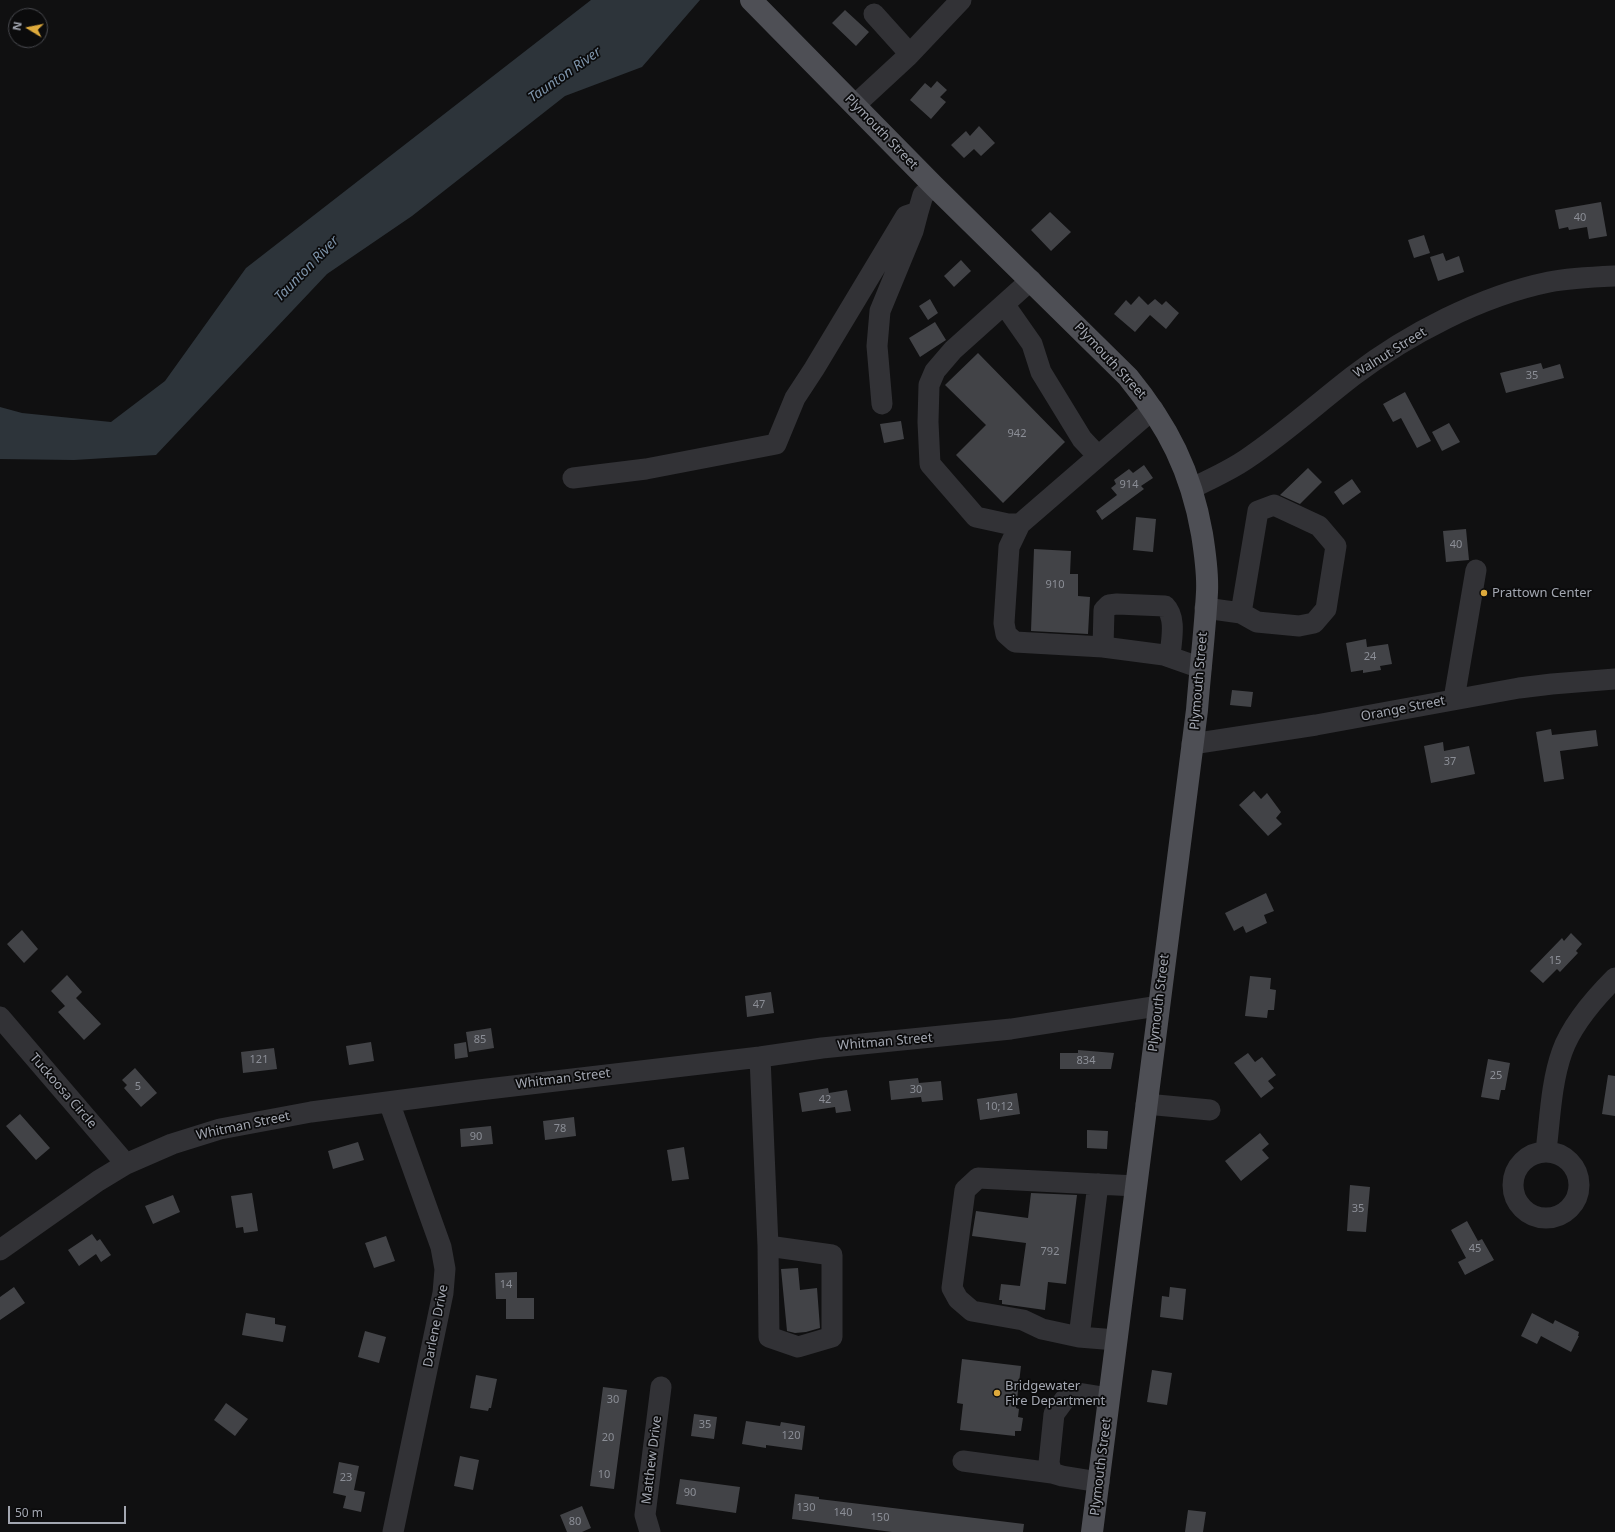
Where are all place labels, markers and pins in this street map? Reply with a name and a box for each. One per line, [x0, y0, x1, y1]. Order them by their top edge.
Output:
place label: Prattown Center [1492, 585, 1592, 601]
marker: Prattown Center [1479, 588, 1489, 598]
place label: Bridgewater Fire Department [1005, 1378, 1105, 1409]
marker: Bridgewater Fire Department [992, 1388, 1002, 1398]

